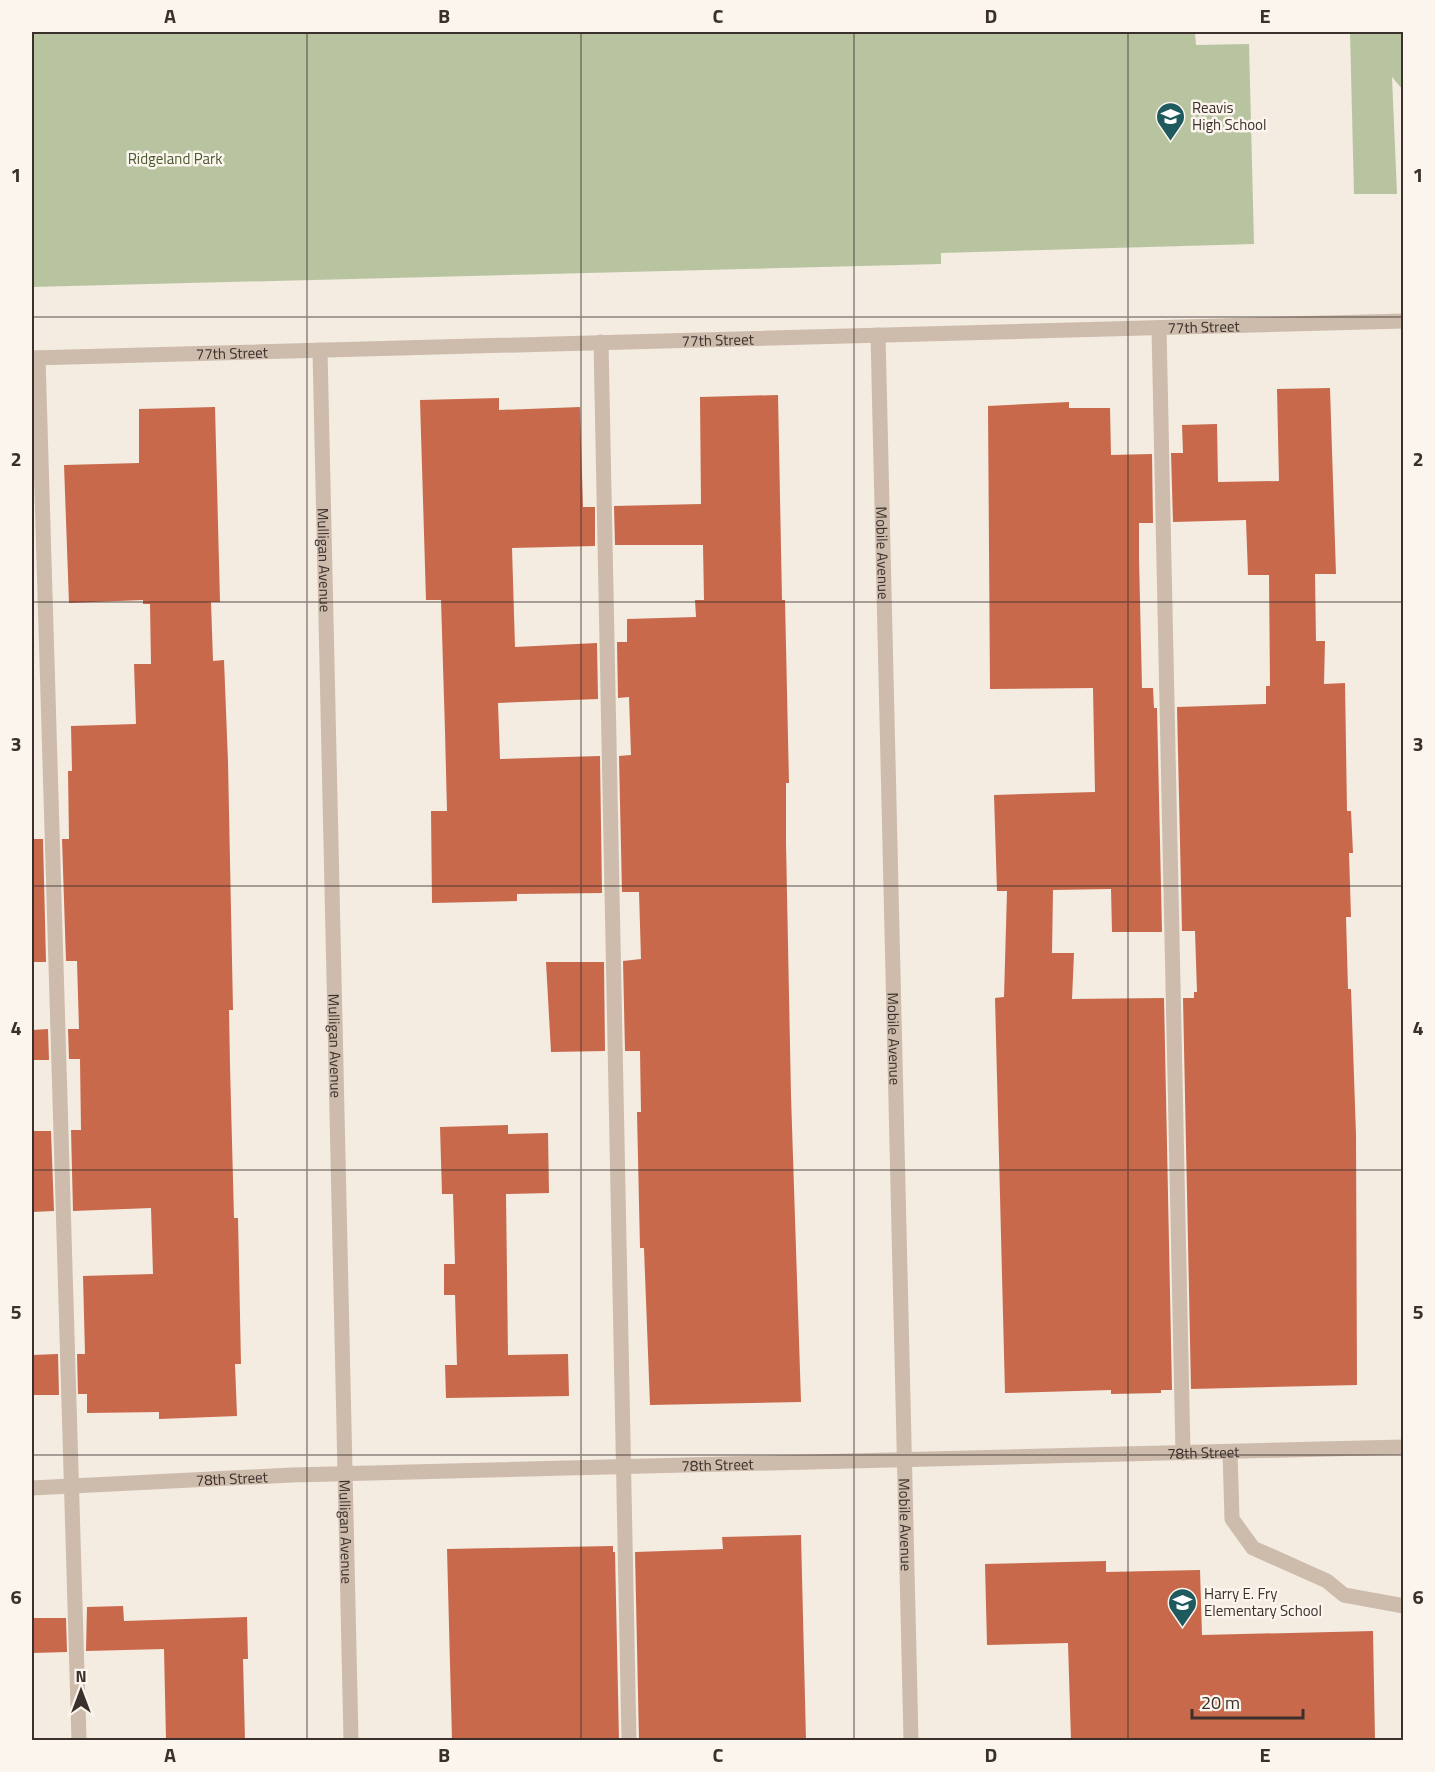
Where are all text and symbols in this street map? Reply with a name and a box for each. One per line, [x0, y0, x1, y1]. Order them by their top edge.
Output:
text: A [164, 0, 176, 31]
text: B [438, 0, 450, 31]
text: C [713, 0, 724, 31]
text: D [985, 0, 997, 31]
text: E [1259, 0, 1271, 31]
place label: Reavis High School [1192, 96, 1267, 136]
school or university icon: Reavis High School [1155, 100, 1187, 142]
park label: Ridgeland Park [128, 147, 222, 170]
text: 1 [10, 159, 22, 190]
text: 1 [1412, 159, 1424, 190]
street label: 77th Street [1167, 314, 1241, 339]
street label: 77th Street [681, 327, 755, 352]
street label: 77th Street [196, 340, 269, 365]
text: 2 [10, 443, 22, 474]
text: 2 [1412, 443, 1424, 474]
street label: Mobile Avenue [871, 506, 896, 600]
street label: Mulligan Avenue [312, 508, 337, 612]
text: 3 [10, 728, 22, 759]
text: 3 [1412, 728, 1424, 759]
street label: Mobile Avenue [882, 992, 907, 1086]
street label: Mulligan Avenue [323, 993, 348, 1098]
text: 4 [10, 1012, 22, 1043]
text: 4 [1412, 1012, 1424, 1043]
text: 5 [10, 1296, 22, 1327]
text: 5 [1412, 1296, 1424, 1327]
street label: 78th Street [1167, 1440, 1240, 1464]
street label: 78th Street [681, 1452, 755, 1477]
street label: 78th Street [195, 1465, 269, 1491]
street label: Mobile Avenue [893, 1478, 919, 1571]
street label: Mulligan Avenue [334, 1479, 359, 1584]
text: 6 [10, 1581, 22, 1612]
text: 6 [1412, 1581, 1424, 1612]
place label: Harry E. Fry Elementary School [1204, 1582, 1322, 1622]
school or university icon: Harry E. Fry Elementary School [1167, 1586, 1199, 1628]
north arrow [51, 1661, 111, 1721]
text: N [75, 1664, 87, 1688]
scale bar [1192, 1682, 1303, 1720]
text: 20 m [1201, 1689, 1240, 1716]
text: A [164, 1739, 176, 1770]
text: B [438, 1739, 450, 1770]
text: C [713, 1739, 724, 1770]
text: D [985, 1739, 997, 1770]
text: E [1259, 1739, 1271, 1770]

